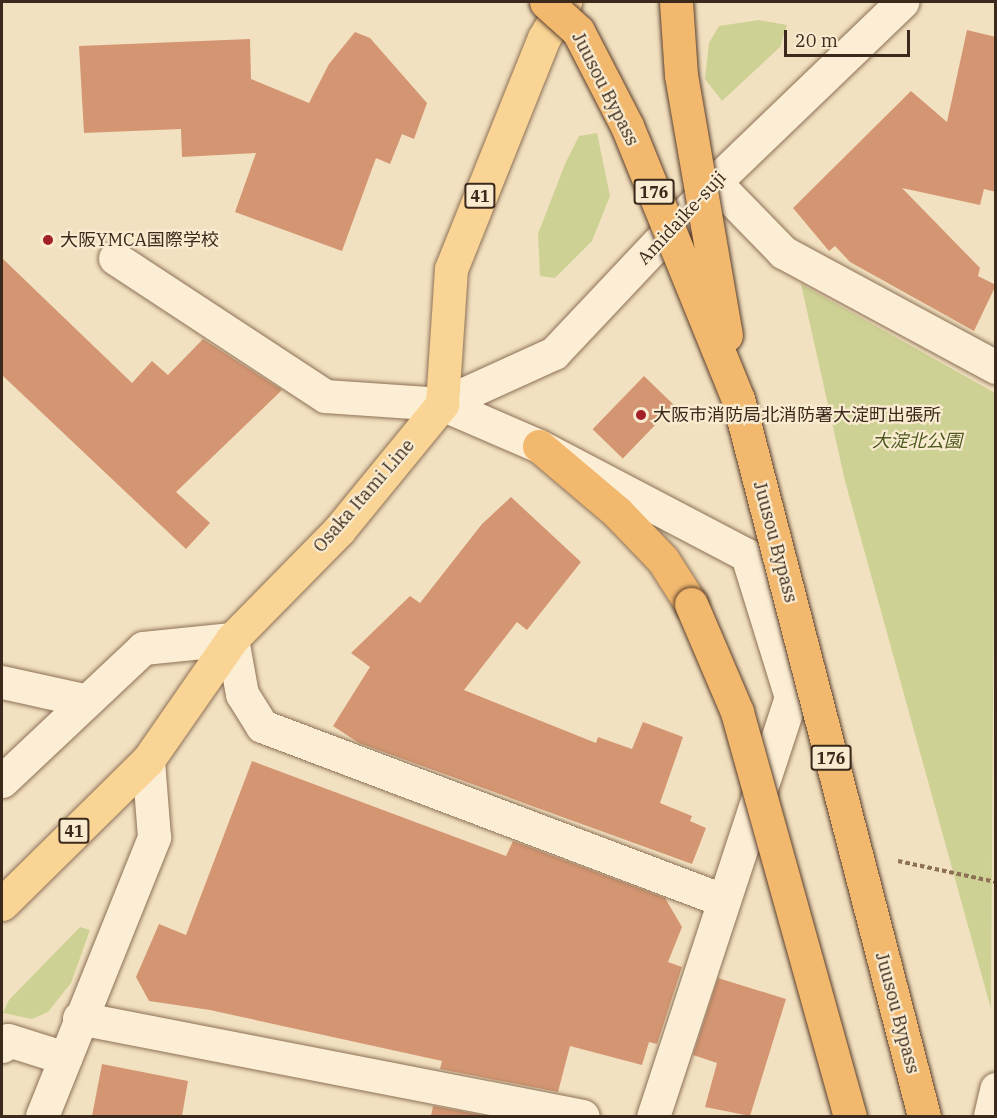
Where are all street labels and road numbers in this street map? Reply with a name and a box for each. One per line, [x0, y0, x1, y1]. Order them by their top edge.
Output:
street label: Juusou Bypass [567, 29, 643, 149]
street label: Amidaike-suji [633, 167, 731, 269]
road number: 176 [633, 179, 675, 205]
road number: 41 [464, 183, 496, 209]
street label: Osaka Itami Line [309, 435, 419, 557]
street label: Juusou Bypass [748, 479, 802, 605]
road number: 176 [810, 745, 852, 771]
road number: 41 [58, 818, 90, 844]
street label: Juusou Bypass [870, 950, 924, 1076]

